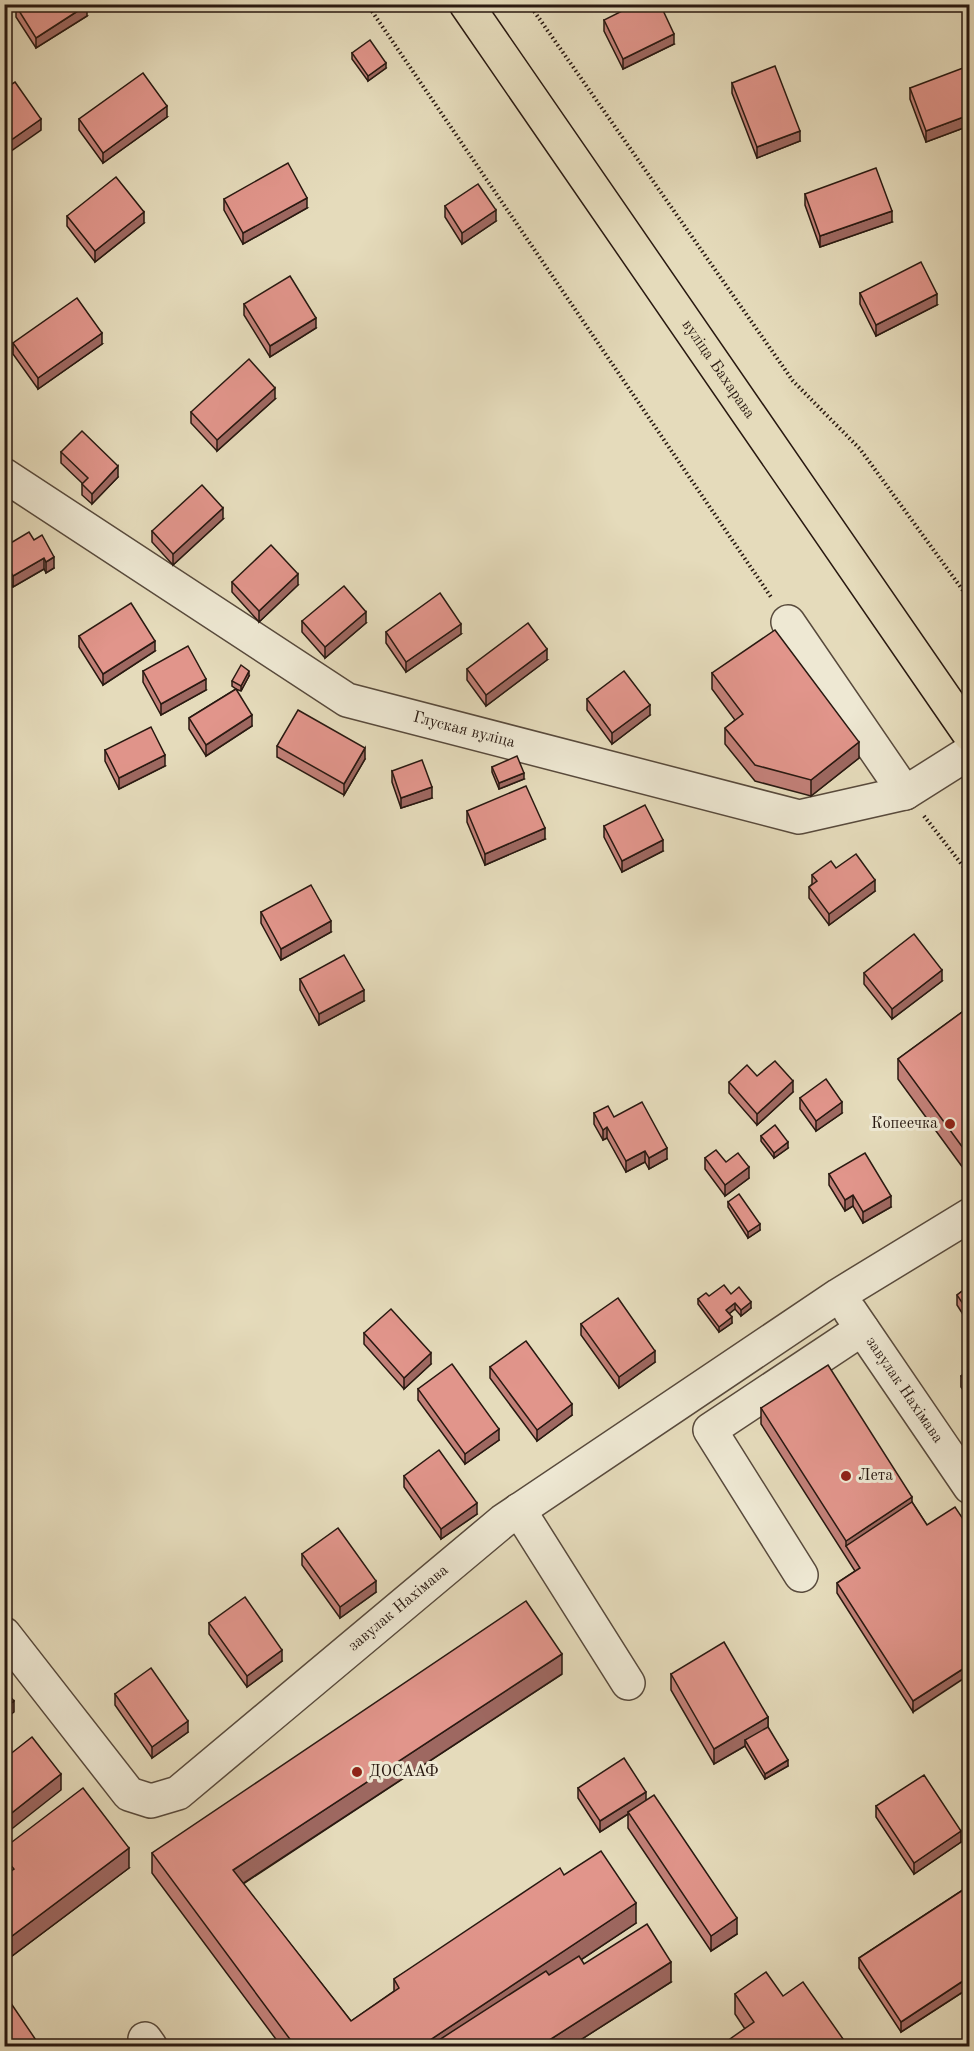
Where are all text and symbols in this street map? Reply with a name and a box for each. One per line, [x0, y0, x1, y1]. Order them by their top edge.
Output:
street label: вуліца Бахарава [678, 317, 758, 422]
street label: Глуская вуліца [411, 709, 517, 751]
place label: Копеечка [871, 1116, 938, 1132]
marker: Копеечка [943, 1117, 957, 1131]
street label: завулак Нахімава [862, 1334, 946, 1446]
place label: Лета [858, 1468, 893, 1484]
marker: Лета [839, 1469, 853, 1483]
street label: завулак Нахімава [346, 1562, 452, 1654]
place label: ДОСААФ [369, 1764, 439, 1780]
marker: ДОСААФ [350, 1765, 364, 1779]

